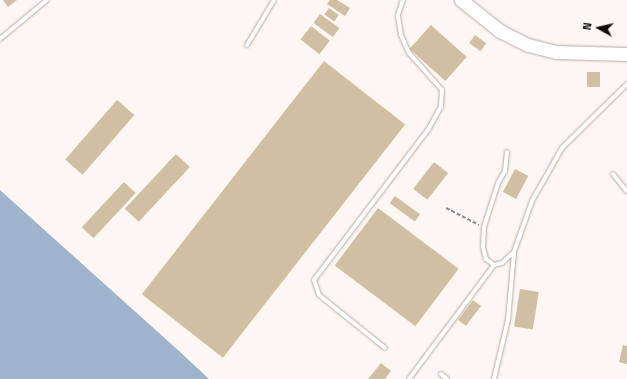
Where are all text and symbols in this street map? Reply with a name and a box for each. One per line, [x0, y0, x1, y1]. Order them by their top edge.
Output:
north arrow [579, 8, 619, 48]
text: N [579, 21, 596, 31]

